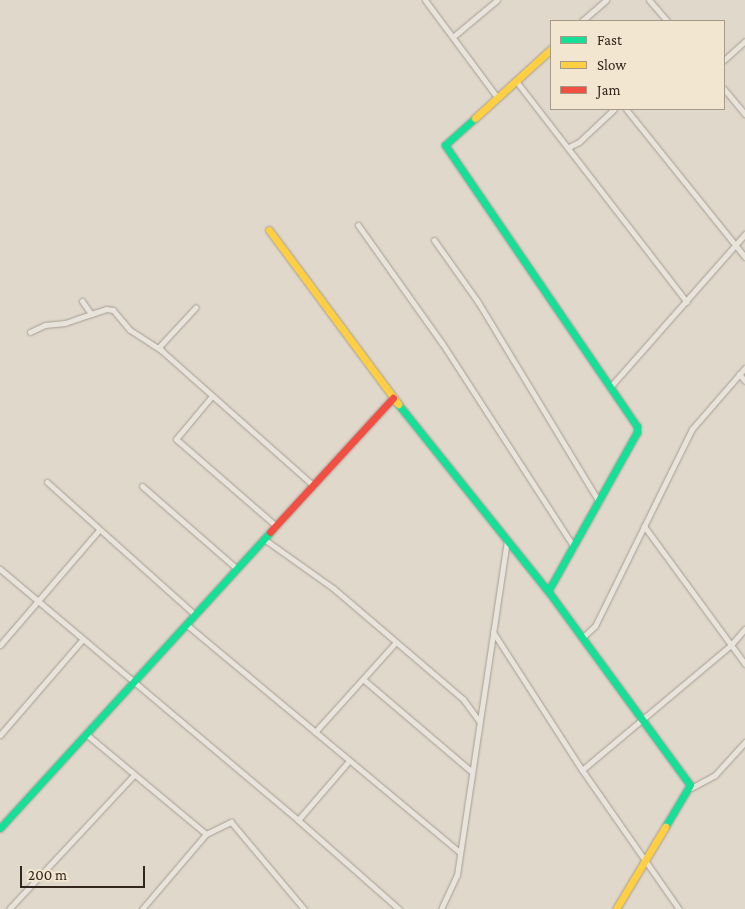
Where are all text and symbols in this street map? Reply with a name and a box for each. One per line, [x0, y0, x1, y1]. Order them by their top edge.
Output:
legend [550, 20, 725, 110]
text: Fast [597, 32, 622, 48]
text: Slow [597, 57, 626, 73]
text: Jam [597, 82, 620, 98]
scale bar [22, 856, 148, 888]
text: 200 m [28, 867, 67, 883]

